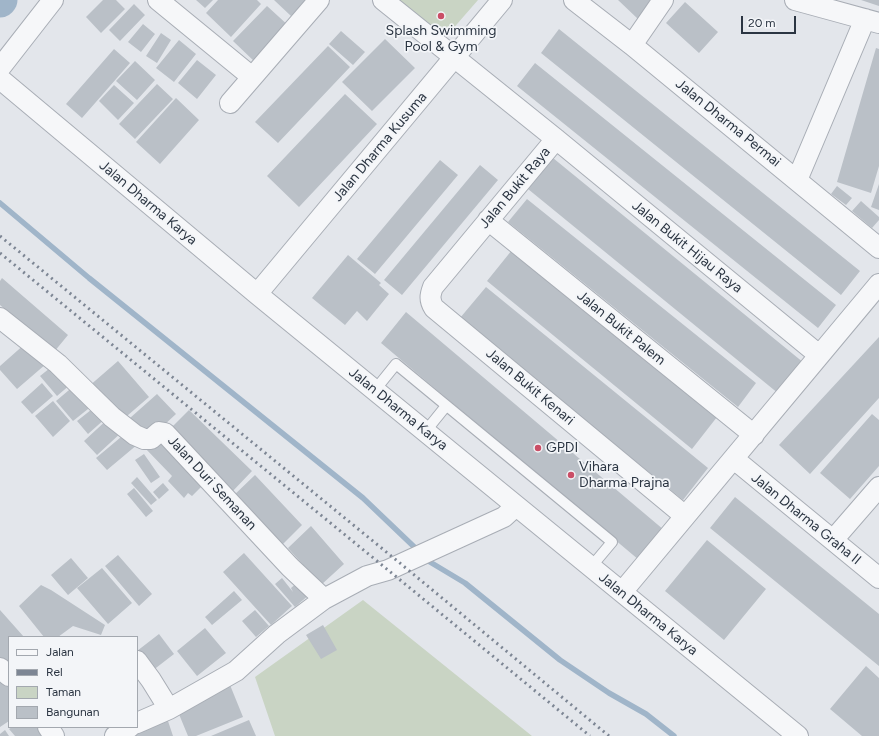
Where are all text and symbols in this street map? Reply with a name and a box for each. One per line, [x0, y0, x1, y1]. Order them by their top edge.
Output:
scale bar [743, 8, 798, 34]
marker: Splash Swimming Pool & Gym [436, 11, 446, 21]
text: 20 m [748, 16, 776, 30]
place label: Splash Swimming Pool & Gym [386, 23, 496, 56]
street label: Jalan Dharma Permai [672, 75, 784, 171]
street label: Jalan Dharma Kusuma [329, 89, 431, 205]
street label: Jalan Bukit Raya [476, 144, 554, 232]
street label: Jalan Dharma Karya [96, 157, 200, 249]
street label: Jalan Bukit Hijau Raya [628, 197, 746, 297]
street label: Jalan Bukit Palem [573, 287, 669, 369]
street label: Jalan Bukit Kenari [482, 345, 578, 429]
street label: Jalan Dharma Karya [345, 364, 451, 454]
street label: Jalan Duri Semanan [164, 432, 260, 534]
place label: GPDI [546, 440, 578, 456]
marker: GPDI [533, 443, 543, 453]
place label: Vihara Dharma Prajna [579, 459, 669, 492]
marker: Vihara Dharma Prajna [566, 470, 576, 480]
street label: Jalan Dharma Graha II [748, 470, 864, 568]
street label: Jalan Dharma Karya [595, 569, 701, 659]
legend [8, 636, 138, 728]
text: Jalan [46, 645, 74, 659]
text: Rel [46, 665, 63, 679]
text: Taman [46, 685, 81, 699]
text: Bangunan [46, 705, 99, 719]

